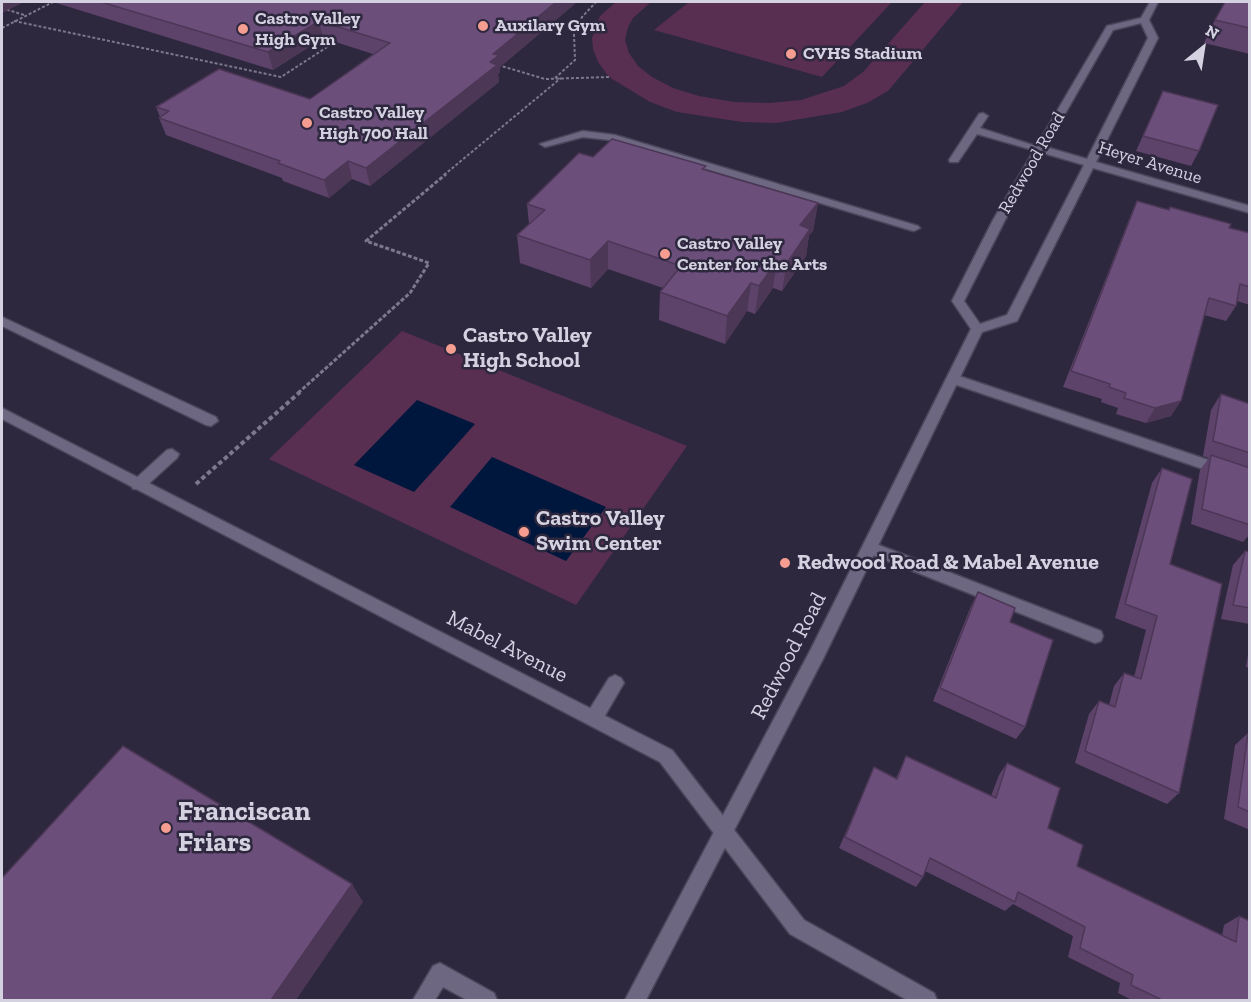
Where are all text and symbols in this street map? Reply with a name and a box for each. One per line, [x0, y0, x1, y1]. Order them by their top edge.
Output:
place label: Castro Valley High Gym [255, 8, 360, 50]
place label: Auxilary Gym [495, 15, 605, 37]
north arrow [1173, 18, 1233, 78]
marker: Auxilary Gym [476, 19, 490, 33]
text: N [1202, 21, 1222, 43]
marker: Castro Valley High Gym [236, 22, 250, 36]
place label: CVHS Stadium [803, 43, 922, 65]
marker: CVHS Stadium [784, 47, 798, 61]
place label: Castro Valley High 700 Hall [319, 102, 428, 144]
street label: Redwood Road [994, 108, 1070, 218]
marker: Castro Valley High 700 Hall [300, 116, 314, 130]
street label: Heyer Avenue [1095, 137, 1205, 189]
place label: Castro Valley Center for the Arts [677, 233, 827, 276]
marker: Castro Valley Center for the Arts [658, 247, 672, 261]
place label: Castro Valley High School [463, 323, 592, 374]
marker: Castro Valley High School [444, 342, 458, 356]
place label: Castro Valley Swim Center [536, 506, 665, 558]
marker: Castro Valley Swim Center [517, 525, 531, 539]
place label: Redwood Road & Mabel Avenue [797, 550, 1099, 576]
marker: Redwood Road & Mabel Avenue [778, 556, 792, 570]
street label: Redwood Road [746, 588, 832, 724]
street label: Mabel Avenue [442, 605, 572, 689]
place label: Franciscan Friars [178, 796, 310, 859]
marker: Franciscan Friars [159, 821, 173, 835]

